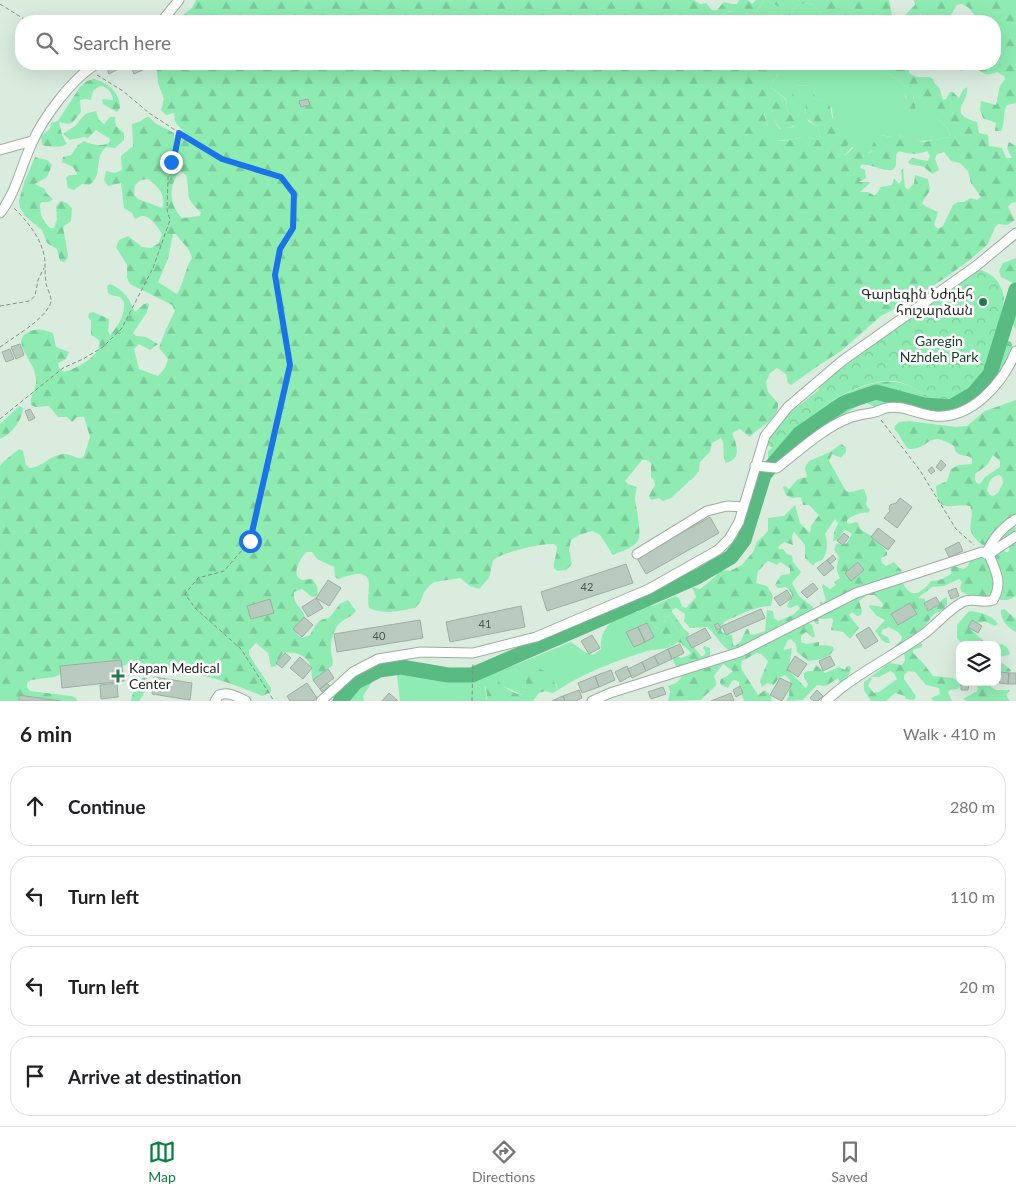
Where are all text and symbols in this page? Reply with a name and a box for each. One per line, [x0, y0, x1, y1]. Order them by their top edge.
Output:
search box [15, 15, 1001, 70]
icon: search [33, 29, 61, 57]
text: Search here [73, 31, 171, 54]
route end [160, 151, 183, 174]
place label: Գարեգին Նժդեհ հուշարձան [861, 285, 973, 318]
marker: Գարեգին Նժդեհ հուշարձան [977, 296, 989, 308]
park label: Garegin Nzhdeh Park [900, 332, 979, 365]
route start [239, 530, 262, 553]
house number: 42 [581, 580, 593, 593]
house number: 41 [479, 617, 491, 630]
house number: 40 [373, 629, 386, 642]
map controls [956, 641, 1001, 686]
button: layers [956, 641, 1001, 686]
place label: Kapan Medical Center [129, 659, 220, 692]
marker: Kapan Medical Center [111, 669, 125, 683]
text: 6 min [20, 721, 72, 746]
text: Walk · 410 m [903, 724, 996, 743]
icon: ahead [21, 792, 49, 820]
text: Continue [68, 795, 146, 818]
text: 280 m [950, 797, 995, 816]
icon: left [21, 882, 49, 910]
text: Turn left [68, 885, 139, 908]
text: 110 m [950, 887, 995, 906]
icon: left [21, 972, 49, 1000]
text: Turn left [68, 975, 139, 998]
text: 20 m [959, 977, 995, 996]
icon: arrive [21, 1062, 49, 1090]
text: Arrive at destination [68, 1065, 241, 1088]
tab: Map [148, 1138, 176, 1185]
tab: Directions [472, 1138, 535, 1185]
tab: Saved [831, 1138, 868, 1185]

